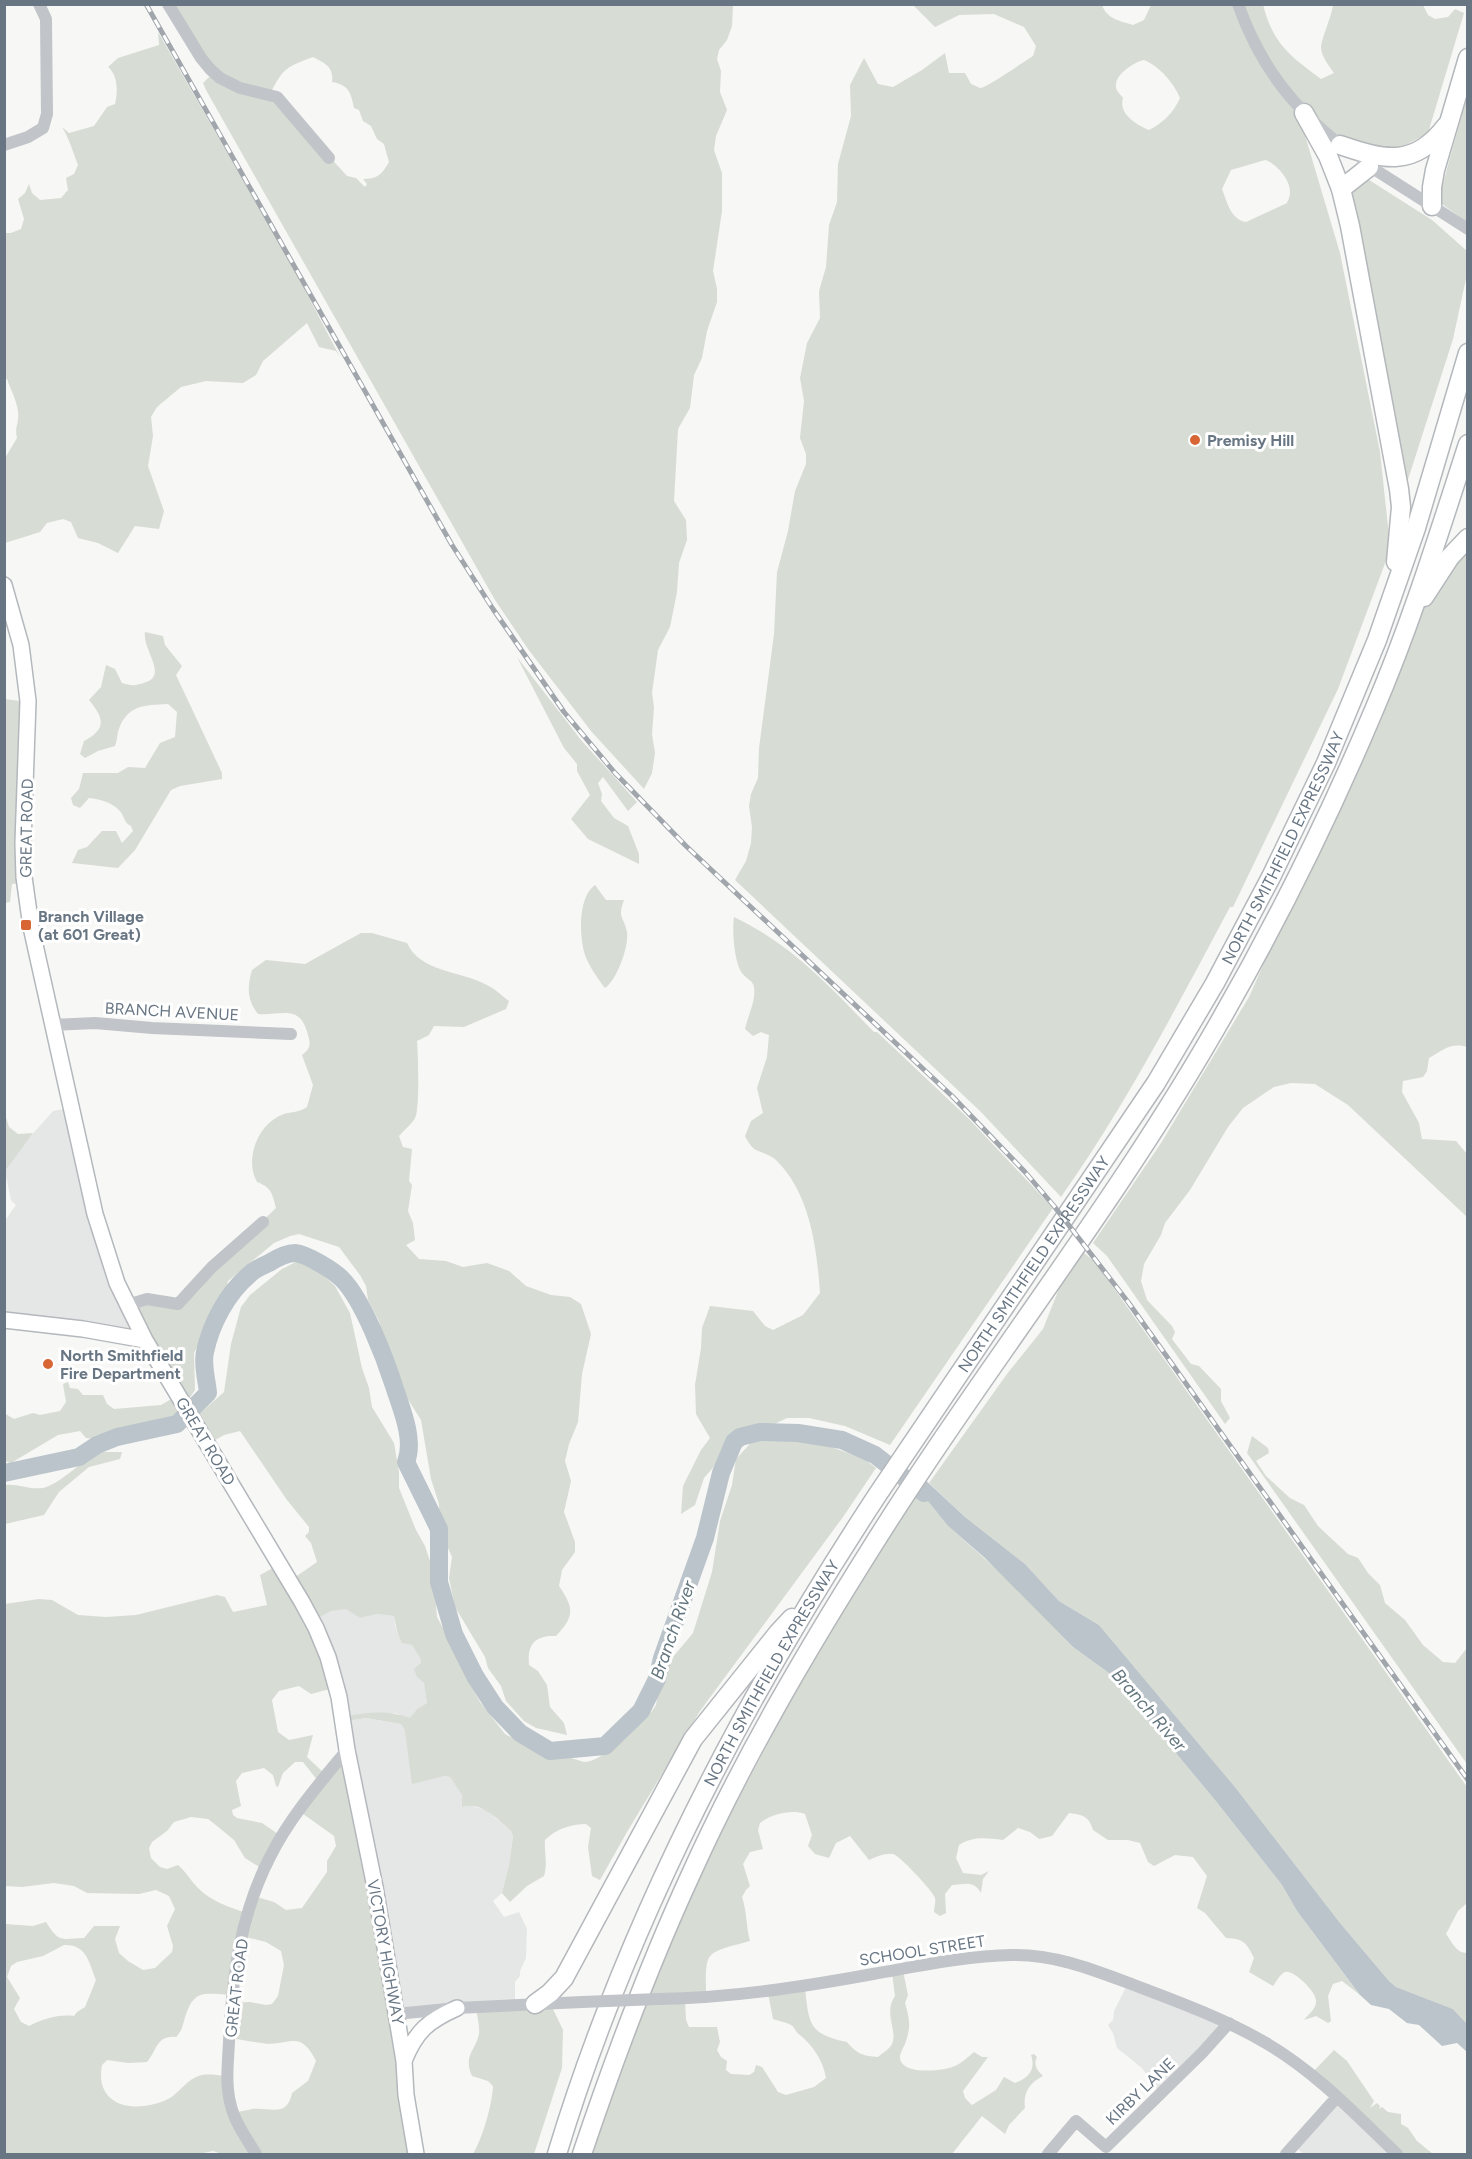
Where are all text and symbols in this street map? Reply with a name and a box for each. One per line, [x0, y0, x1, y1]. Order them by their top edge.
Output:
place label: Premisy Hill [1207, 431, 1294, 450]
marker: Premisy Hill [1188, 433, 1202, 447]
street label: NORTH SMITHFIELD EXPRESSWAY [1218, 728, 1348, 968]
street label: GREAT ROAD [16, 778, 37, 878]
place label: Branch Village (at 601 Great) [38, 907, 144, 944]
marker: Branch Village (at 601 Great) [19, 918, 33, 932]
street label: BRANCH AVENUE [104, 998, 240, 1025]
street label: NORTH SMITHFIELD EXPRESSWAY [954, 1152, 1114, 1376]
place label: North Smithfield Fire Department [60, 1346, 183, 1383]
marker: North Smithfield Fire Department [41, 1357, 55, 1371]
street label: GREAT ROAD [172, 1394, 239, 1489]
street label: NORTH SMITHFIELD EXPRESSWAY [700, 1556, 844, 1789]
water label: Branch River [646, 1577, 700, 1682]
water label: Branch River [1107, 1664, 1192, 1757]
street label: VICTORY HIGHWAY [363, 1878, 408, 2027]
street label: SCHOOL STREET [858, 1931, 986, 1970]
street label: GREAT ROAD [221, 1938, 252, 2039]
street label: KIRBY LANE [1102, 2054, 1179, 2129]

